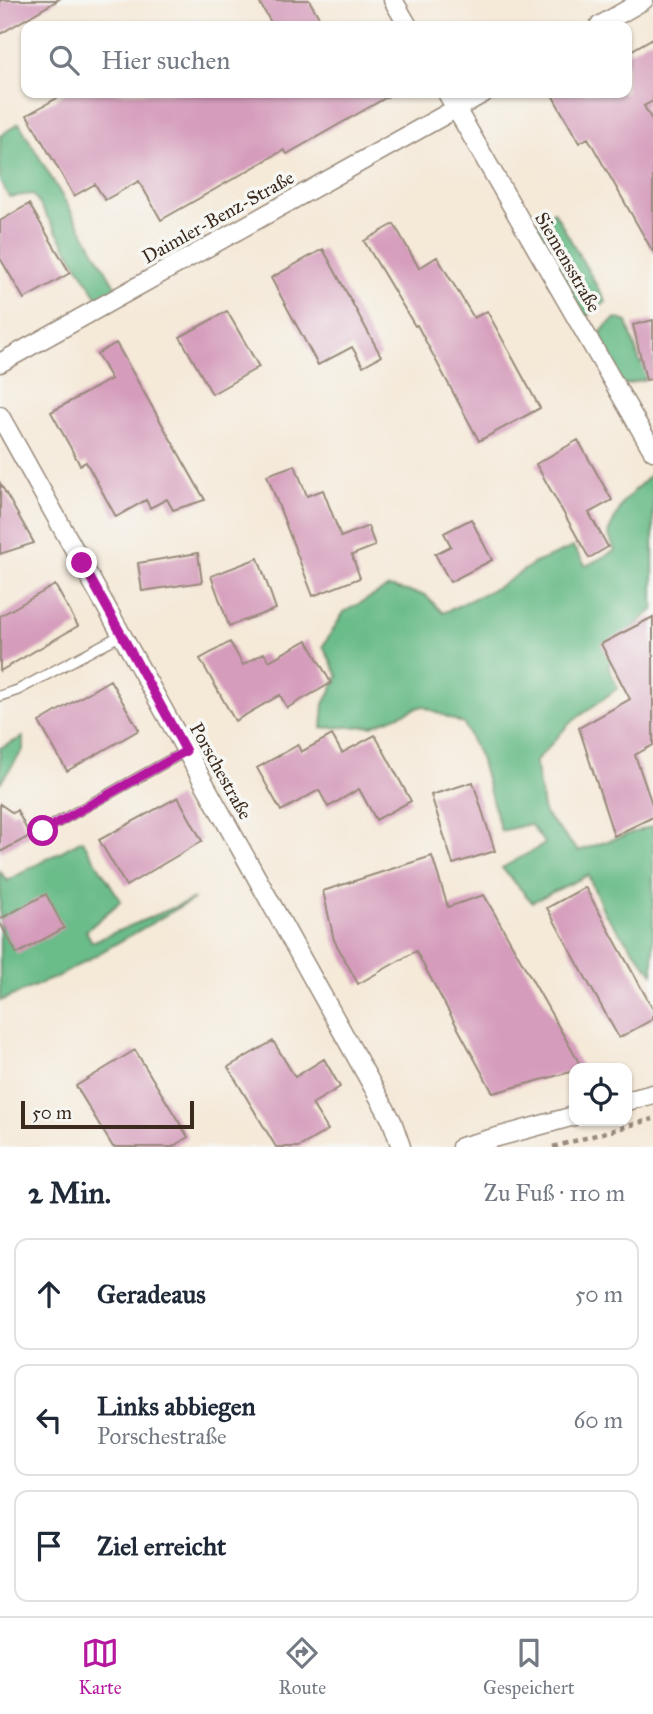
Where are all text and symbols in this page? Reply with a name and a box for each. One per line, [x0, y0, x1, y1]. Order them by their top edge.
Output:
search box [21, 21, 632, 98]
icon: search [45, 41, 83, 79]
text: Hier suchen [101, 44, 230, 76]
street label: Daimler-Benz-Straße [138, 166, 298, 268]
street label: Siemensstraße [530, 208, 606, 316]
route end [66, 547, 97, 578]
street label: Porschestraße [185, 719, 257, 823]
route start [27, 815, 58, 846]
map controls [569, 1063, 632, 1126]
button: locate [569, 1063, 632, 1126]
scale bar [21, 1098, 194, 1130]
text: 50 m [32, 1101, 72, 1124]
text: 2 Min. [28, 1175, 111, 1211]
text: Zu Fuß · 110 m [484, 1179, 625, 1207]
icon: ahead [30, 1275, 68, 1313]
text: Geradeaus [97, 1278, 206, 1310]
text: 50 m [575, 1280, 623, 1308]
text: Links abbiegen [97, 1390, 256, 1422]
icon: left [30, 1401, 68, 1439]
text: 60 m [574, 1406, 623, 1434]
text: Porschestraße [97, 1422, 227, 1450]
icon: arrive [30, 1527, 68, 1565]
text: Ziel erreicht [97, 1530, 226, 1562]
tab: Karte [78, 1634, 122, 1699]
tab: Route [279, 1634, 326, 1699]
tab: Gespeichert [483, 1634, 575, 1699]

